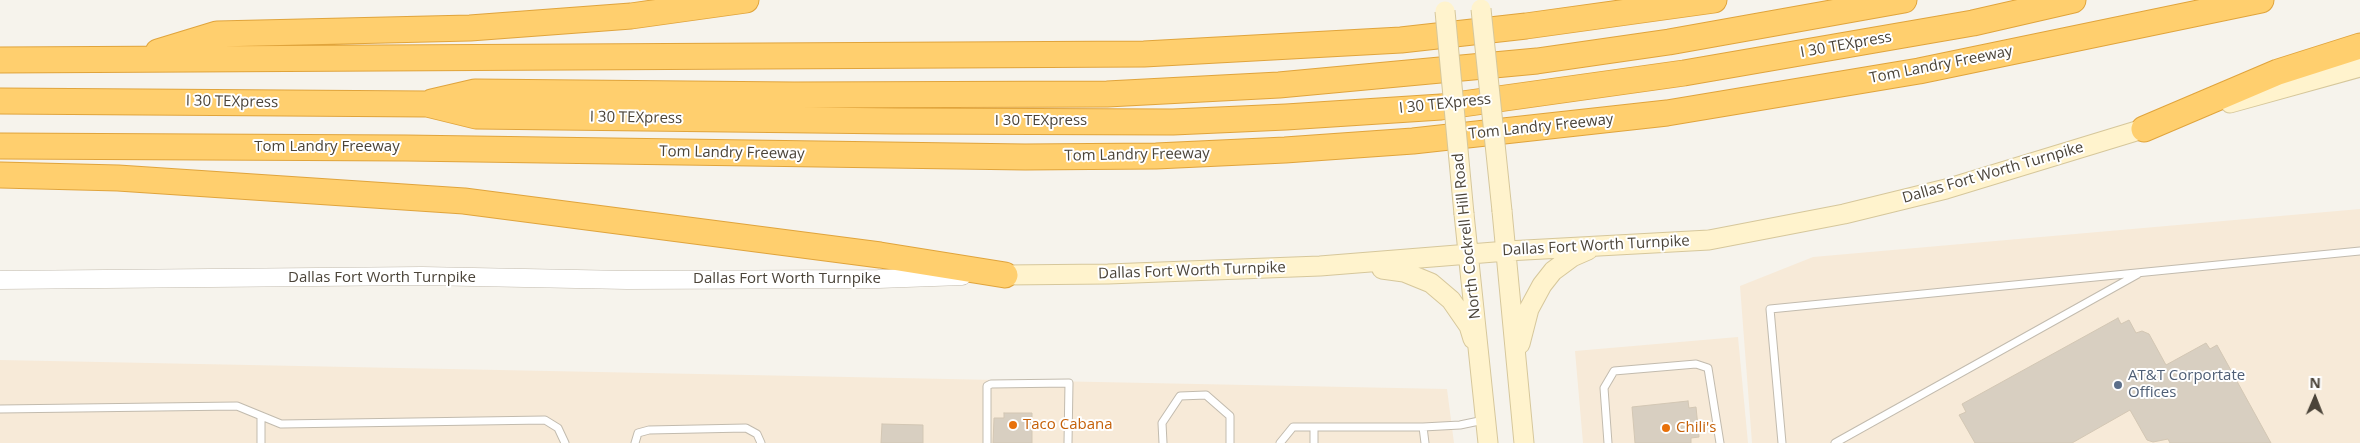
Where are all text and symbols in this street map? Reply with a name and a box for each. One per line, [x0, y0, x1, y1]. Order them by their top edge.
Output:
street label: I 30 TEXpress [1799, 28, 1893, 62]
street label: Tom Landry Freeway [1868, 42, 2014, 88]
street label: I 30 TEXpress [1398, 90, 1492, 118]
street label: I 30 TEXpress [186, 92, 278, 112]
street label: I 30 TEXpress [590, 108, 682, 128]
street label: Tom Landry Freeway [1468, 110, 1614, 144]
street label: I 30 TEXpress [995, 112, 1087, 130]
street label: Tom Landry Freeway [254, 138, 400, 156]
street label: Dallas Fort Worth Turnpike [1900, 138, 2086, 208]
street label: Tom Landry Freeway [659, 143, 805, 163]
street label: Tom Landry Freeway [1064, 145, 1210, 165]
street label: North Cockrell Hill Road [1449, 152, 1485, 320]
street label: Dallas Fort Worth Turnpike [1502, 232, 1690, 260]
street label: Dallas Fort Worth Turnpike [1098, 259, 1286, 283]
street label: Dallas Fort Worth Turnpike [288, 269, 476, 287]
street label: Dallas Fort Worth Turnpike [693, 270, 881, 288]
place label: AT&T Corportate Offices [2128, 367, 2245, 402]
north arrow [2290, 373, 2340, 423]
text: N [2309, 373, 2321, 392]
marker: AT&T Corportate Offices [2112, 379, 2124, 391]
place label: Taco Cabana [1023, 416, 1113, 434]
marker: Taco Cabana [1007, 419, 1019, 431]
place label: Chili's [1676, 419, 1716, 437]
marker: Chili's [1660, 422, 1672, 434]

